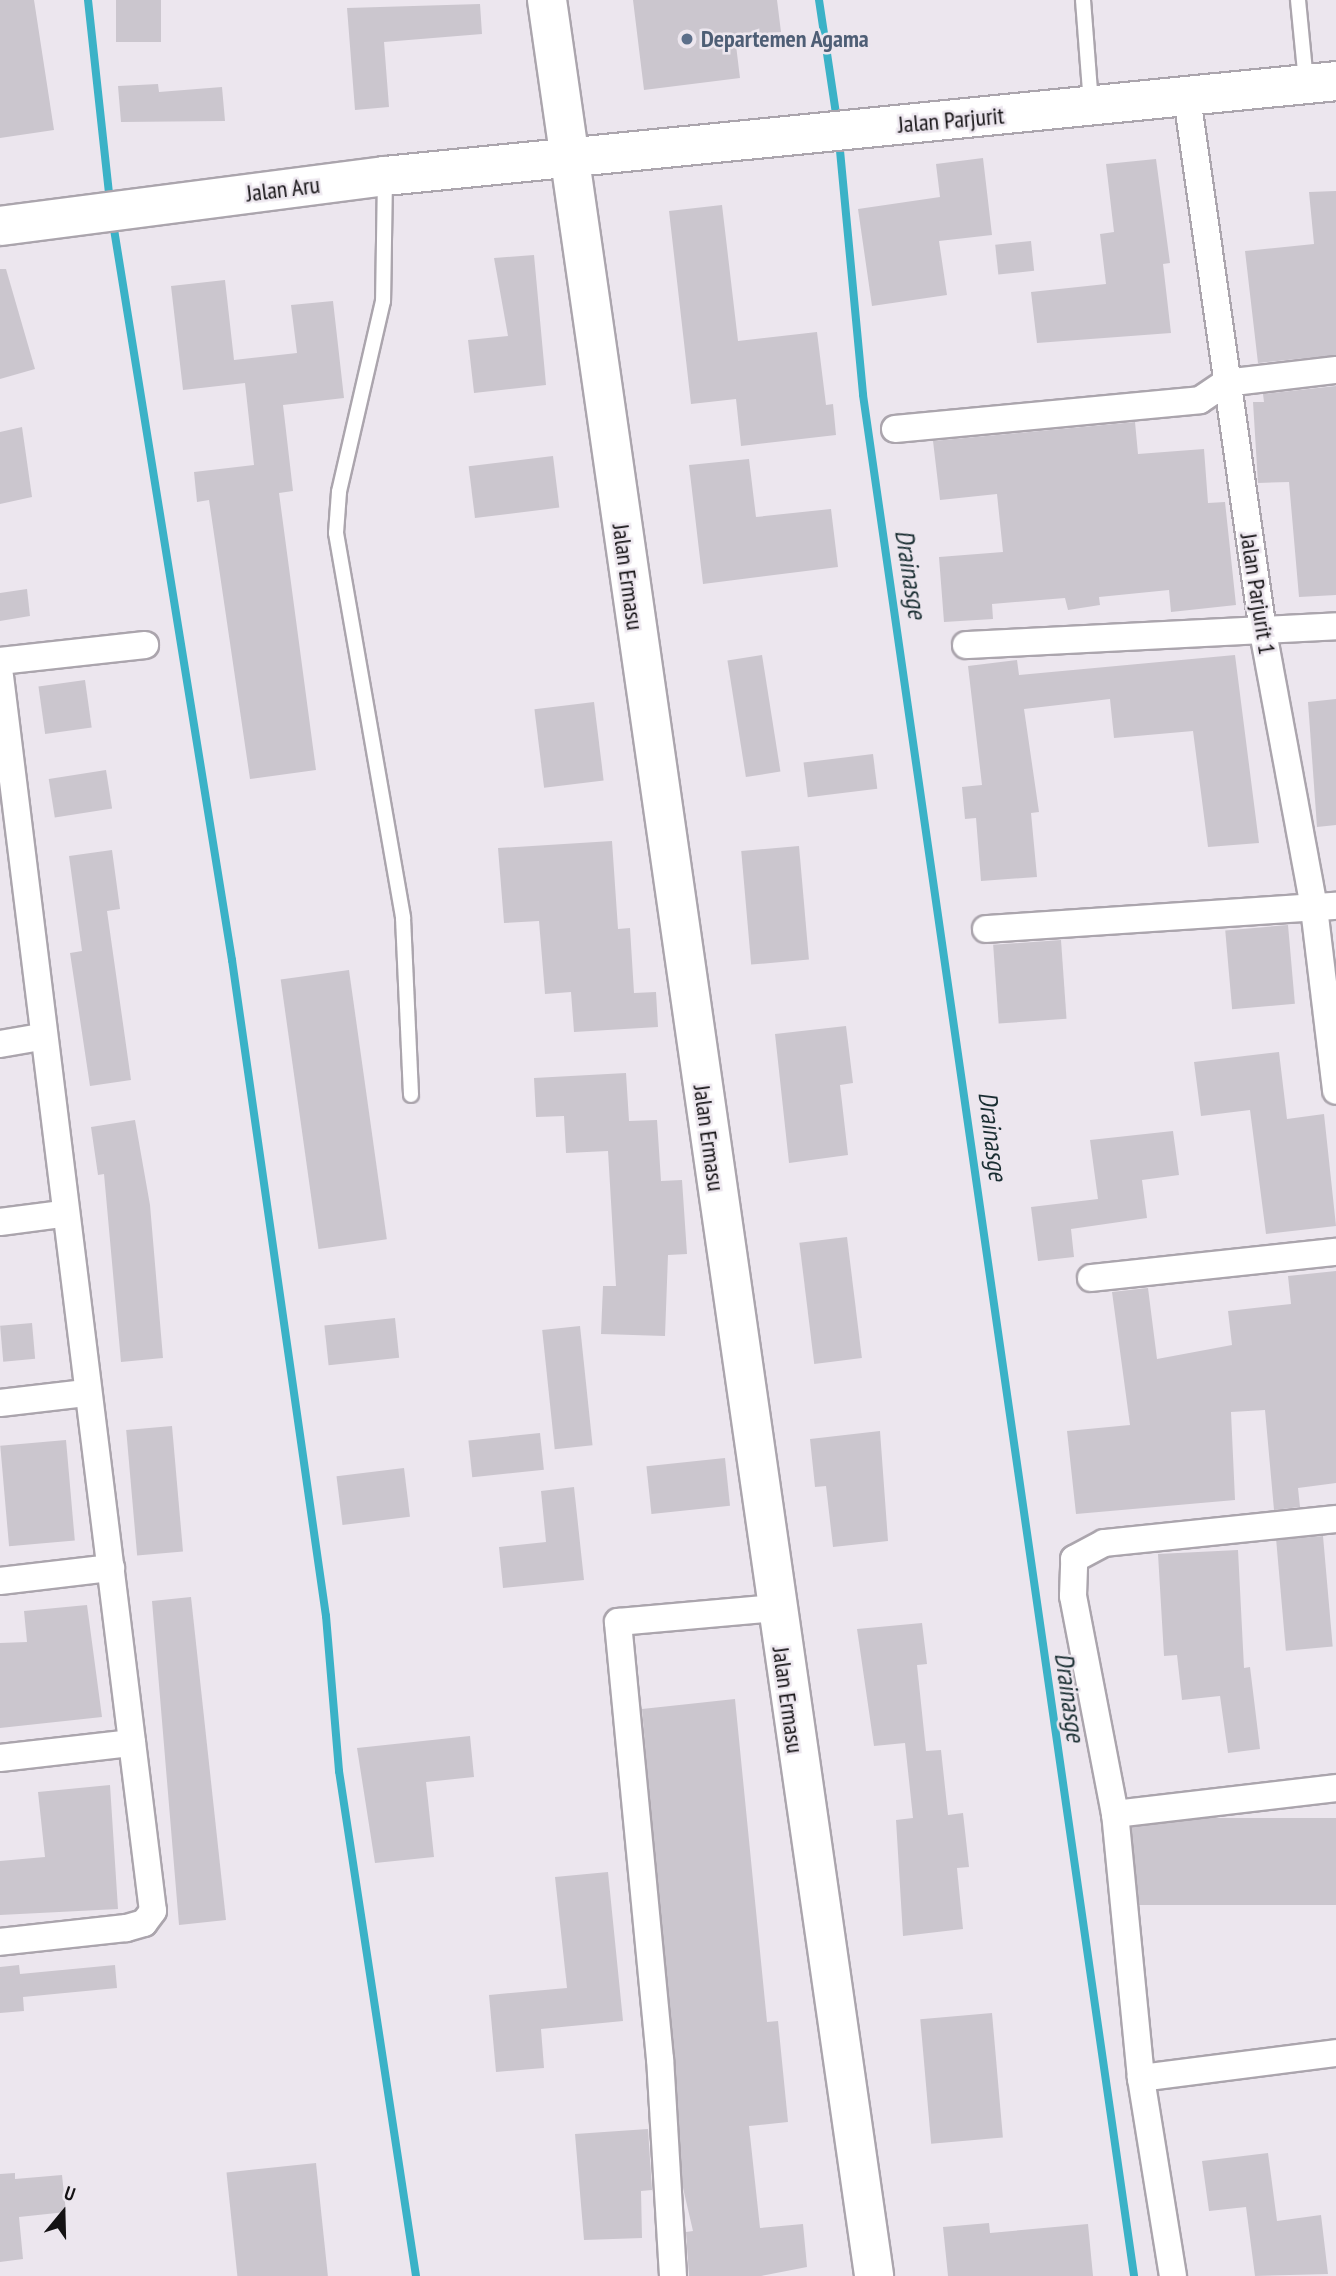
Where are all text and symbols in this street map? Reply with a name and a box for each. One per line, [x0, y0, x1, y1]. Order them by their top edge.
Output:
place label: Departemen Agama [701, 25, 870, 53]
marker: Departemen Agama [679, 31, 695, 47]
street label: Jalan Parjurit [897, 101, 1005, 139]
street label: Jalan Aru [244, 170, 322, 208]
street label: Jalan Ermasu [606, 522, 650, 632]
water label: Drainasge [889, 527, 933, 621]
street label: Jalan Parjurit 1 [1234, 531, 1282, 657]
street label: Jalan Ermasu [687, 1083, 731, 1193]
water label: Drainasge [972, 1090, 1014, 1182]
street label: Jalan Ermasu [766, 1645, 810, 1755]
water label: Drainasge [1048, 1651, 1092, 1743]
north arrow [28, 2178, 98, 2248]
text: U [61, 2180, 78, 2206]

